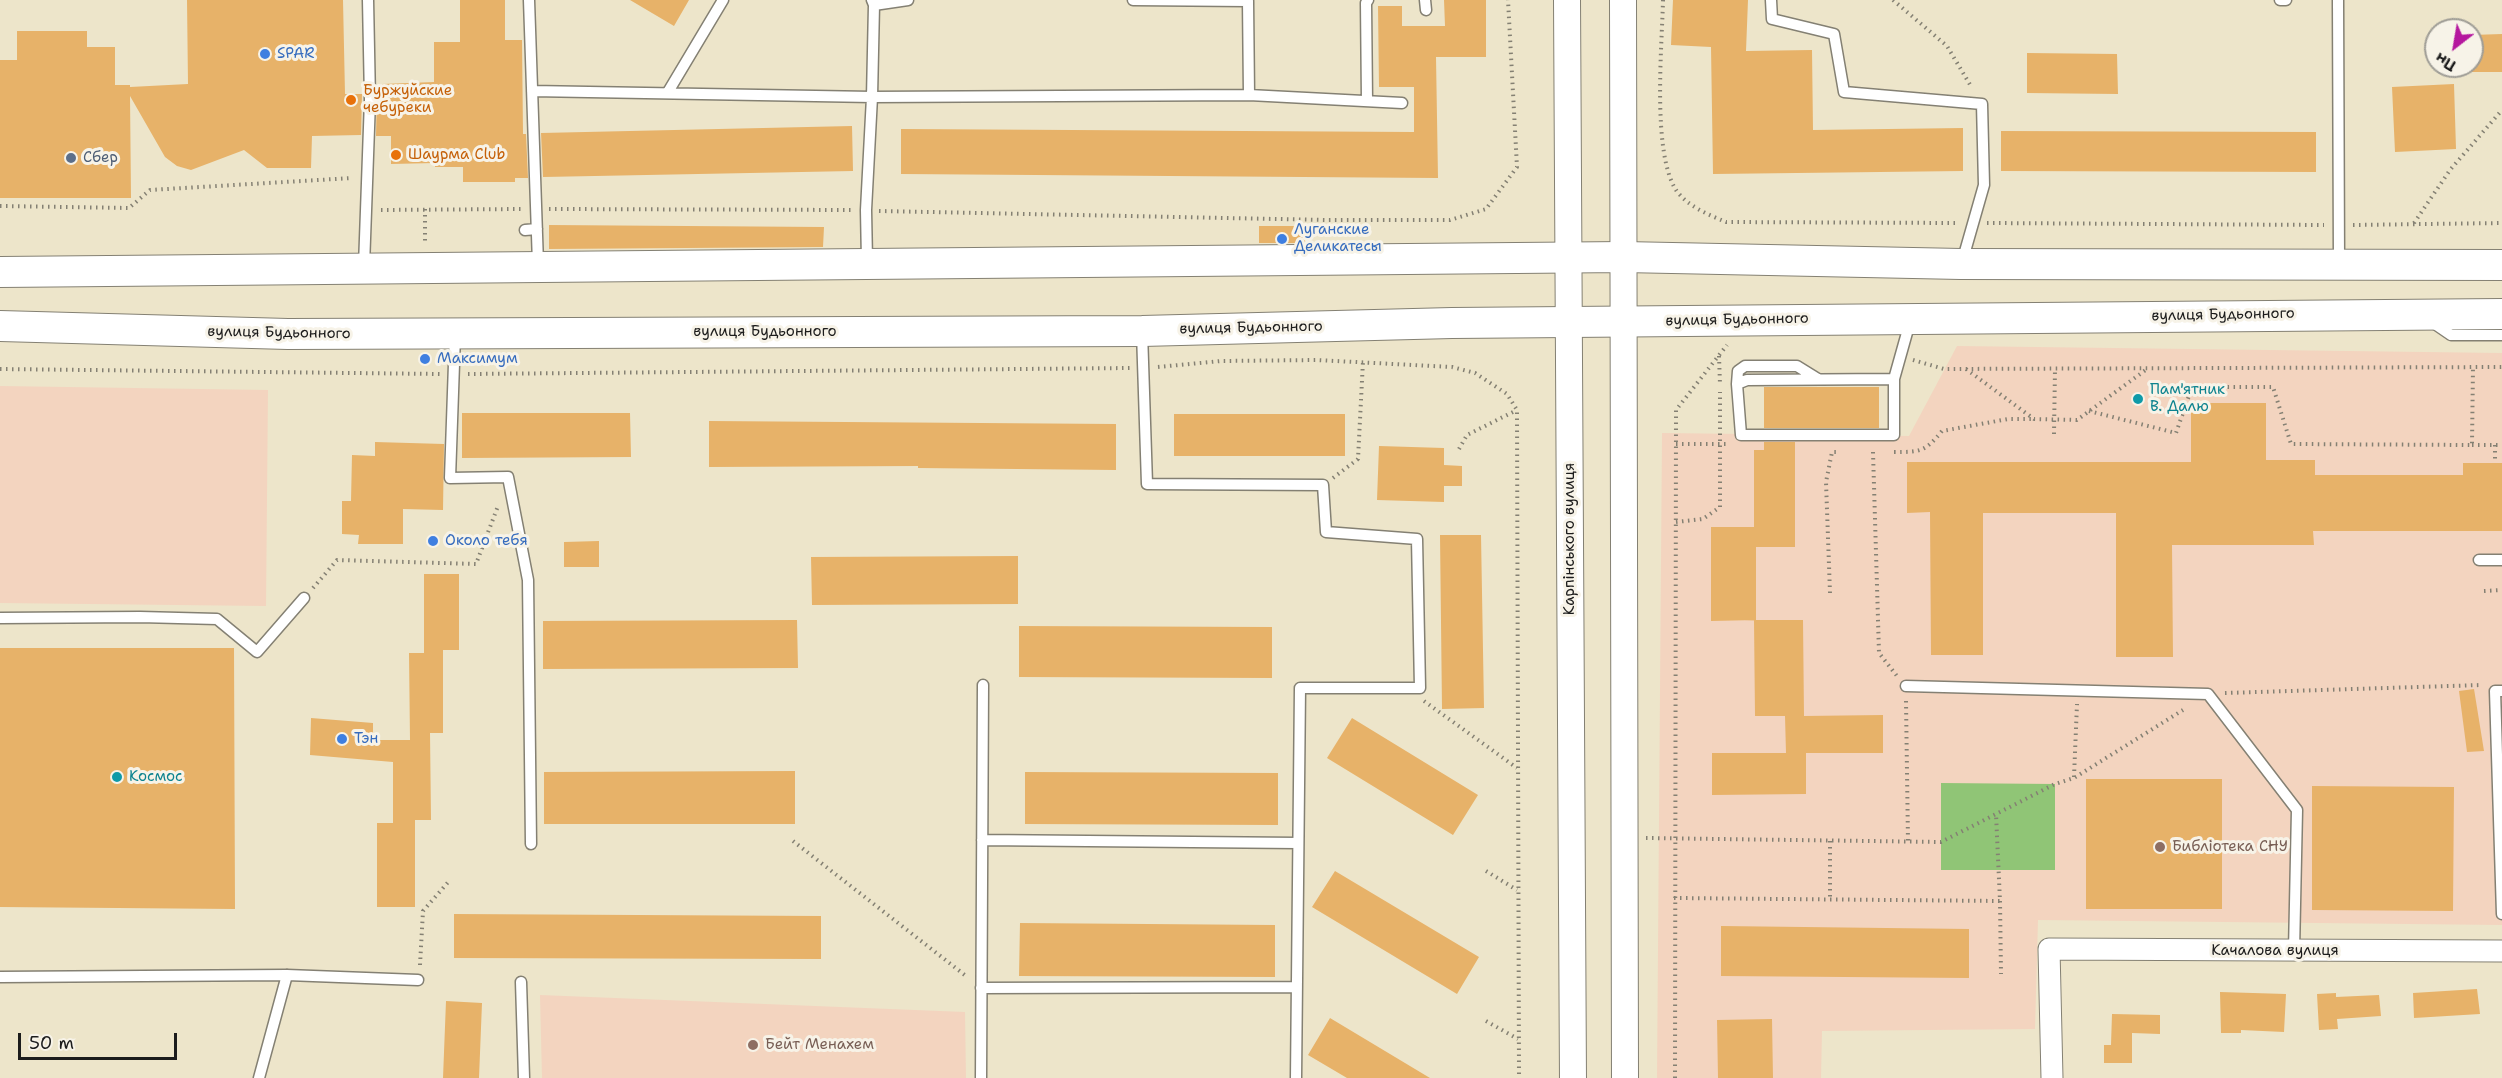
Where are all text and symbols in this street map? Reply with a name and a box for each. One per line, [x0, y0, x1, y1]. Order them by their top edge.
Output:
north arrow [2424, 18, 2484, 78]
place label: SPAR [277, 45, 314, 63]
marker: SPAR [258, 47, 272, 61]
text: Пн [2431, 48, 2460, 77]
place label: Буржуйские чебуреки [363, 82, 452, 117]
marker: Буржуйские чебуреки [344, 93, 358, 107]
place label: Шаурма Club [408, 146, 505, 164]
marker: Шаурма Club [389, 148, 403, 162]
place label: Сбер [83, 149, 118, 167]
marker: Сбер [64, 151, 78, 165]
place label: Луганские Деликатесы [1294, 221, 1382, 256]
marker: Луганские Деликатесы [1275, 232, 1289, 246]
street label: вулиця Будьонного [2151, 305, 2295, 325]
street label: вулиця Будьонного [1665, 310, 1809, 330]
street label: вулиця Будьонного [1179, 318, 1323, 338]
street label: вулиця Будьонного [207, 323, 351, 343]
street label: вулиця Будьонного [693, 323, 837, 341]
place label: Максимум [437, 350, 518, 368]
marker: Максимум [418, 352, 432, 366]
place label: Пам'ятник В. Далю [2150, 381, 2225, 416]
marker: Пам'ятник В. Далю [2131, 392, 2145, 406]
street label: Карпінського вулиця [1561, 463, 1579, 615]
place label: Около тебя [445, 532, 528, 550]
marker: Около тебя [426, 534, 440, 548]
place label: Тэн [354, 730, 378, 748]
marker: Тэн [335, 732, 349, 746]
place label: Космос [129, 768, 183, 786]
marker: Космос [110, 770, 124, 784]
place label: Библіотека СНУ [2172, 838, 2288, 856]
marker: Библіотека СНУ [2153, 840, 2167, 854]
street label: Качалова вулиця [2211, 942, 2339, 960]
scale bar [21, 1021, 180, 1059]
text: 50 m [29, 1031, 74, 1055]
place label: Бейт Менахем [765, 1036, 874, 1054]
marker: Бейт Менахем [746, 1038, 760, 1052]

